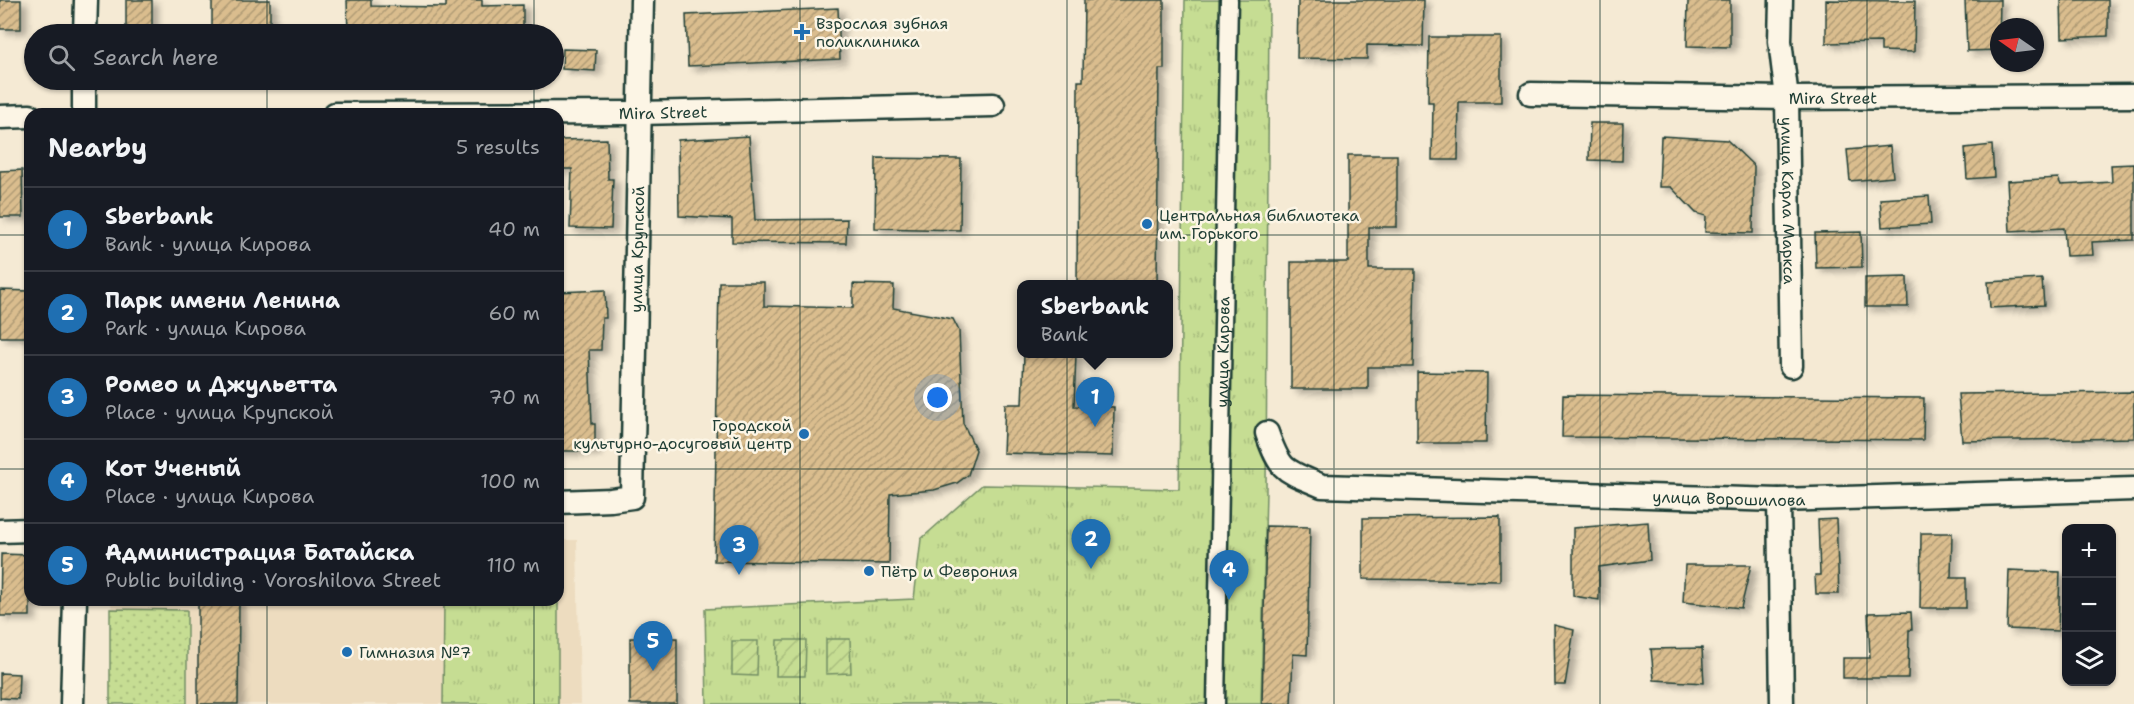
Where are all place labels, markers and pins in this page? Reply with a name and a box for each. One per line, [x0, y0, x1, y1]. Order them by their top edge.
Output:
place label: Взрослая зубная поликлиника [816, 13, 948, 52]
marker: Взрослая зубная поликлиника [793, 23, 811, 41]
place label: Центральная библиотека им. Горького [1159, 205, 1359, 244]
marker: Центральная библиотека им. Горького [1140, 217, 1154, 231]
pin: 1 [1076, 378, 1114, 427]
place label: Городской культурно-досуговый центр [573, 415, 792, 454]
marker: Городской культурно-досуговый центр [797, 427, 811, 441]
pin: 2 [1072, 520, 1110, 569]
pin: 3 [720, 526, 758, 575]
pin: 4 [1210, 550, 1248, 600]
place label: Пётр и Феврония [881, 561, 1018, 582]
marker: Пётр и Феврония [862, 564, 876, 578]
pin: 5 [634, 622, 672, 671]
place label: Гимназия №7 [359, 642, 471, 663]
marker: Гимназия №7 [340, 645, 354, 659]

